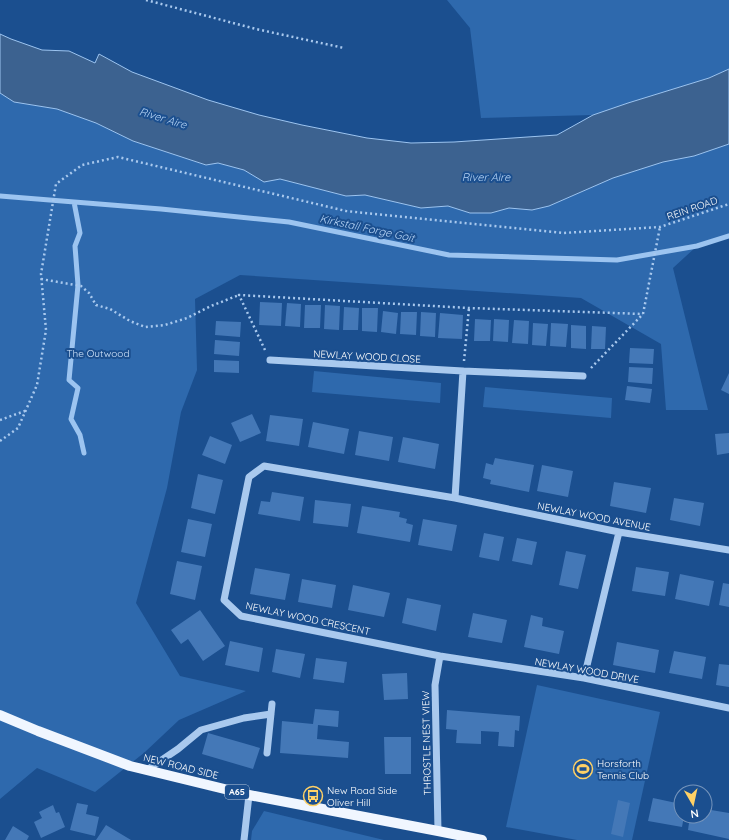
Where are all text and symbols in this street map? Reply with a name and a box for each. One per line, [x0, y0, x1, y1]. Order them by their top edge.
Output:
water label: River Aire [138, 104, 189, 132]
water label: River Aire [462, 170, 511, 184]
street label: REIN ROAD [665, 194, 719, 223]
water label: Kirkstall Forge Goit [318, 211, 417, 245]
park label: The Outwood [67, 347, 129, 360]
street label: NEWLAY WOOD CLOSE [313, 347, 421, 366]
street label: NEWLAY WOOD AVENUE [536, 499, 652, 534]
street label: NEWLAY WOOD CRESCENT [244, 599, 371, 638]
street label: NEWLAY WOOD DRIVE [534, 655, 640, 686]
street label: THROSTLE NEST VIEW [419, 690, 434, 795]
street label: NEW ROAD SIDE [142, 751, 220, 782]
place label: Horsforth Tennis Club [597, 757, 649, 782]
sports icon: Horsforth Tennis Club [572, 758, 594, 780]
place label: New Road Side Oliver Hill [327, 784, 398, 809]
north arrow [673, 784, 713, 824]
road number: A65 [225, 785, 249, 799]
bus stop icon: New Road Side Oliver Hill [302, 785, 324, 807]
text: N [689, 806, 700, 821]

